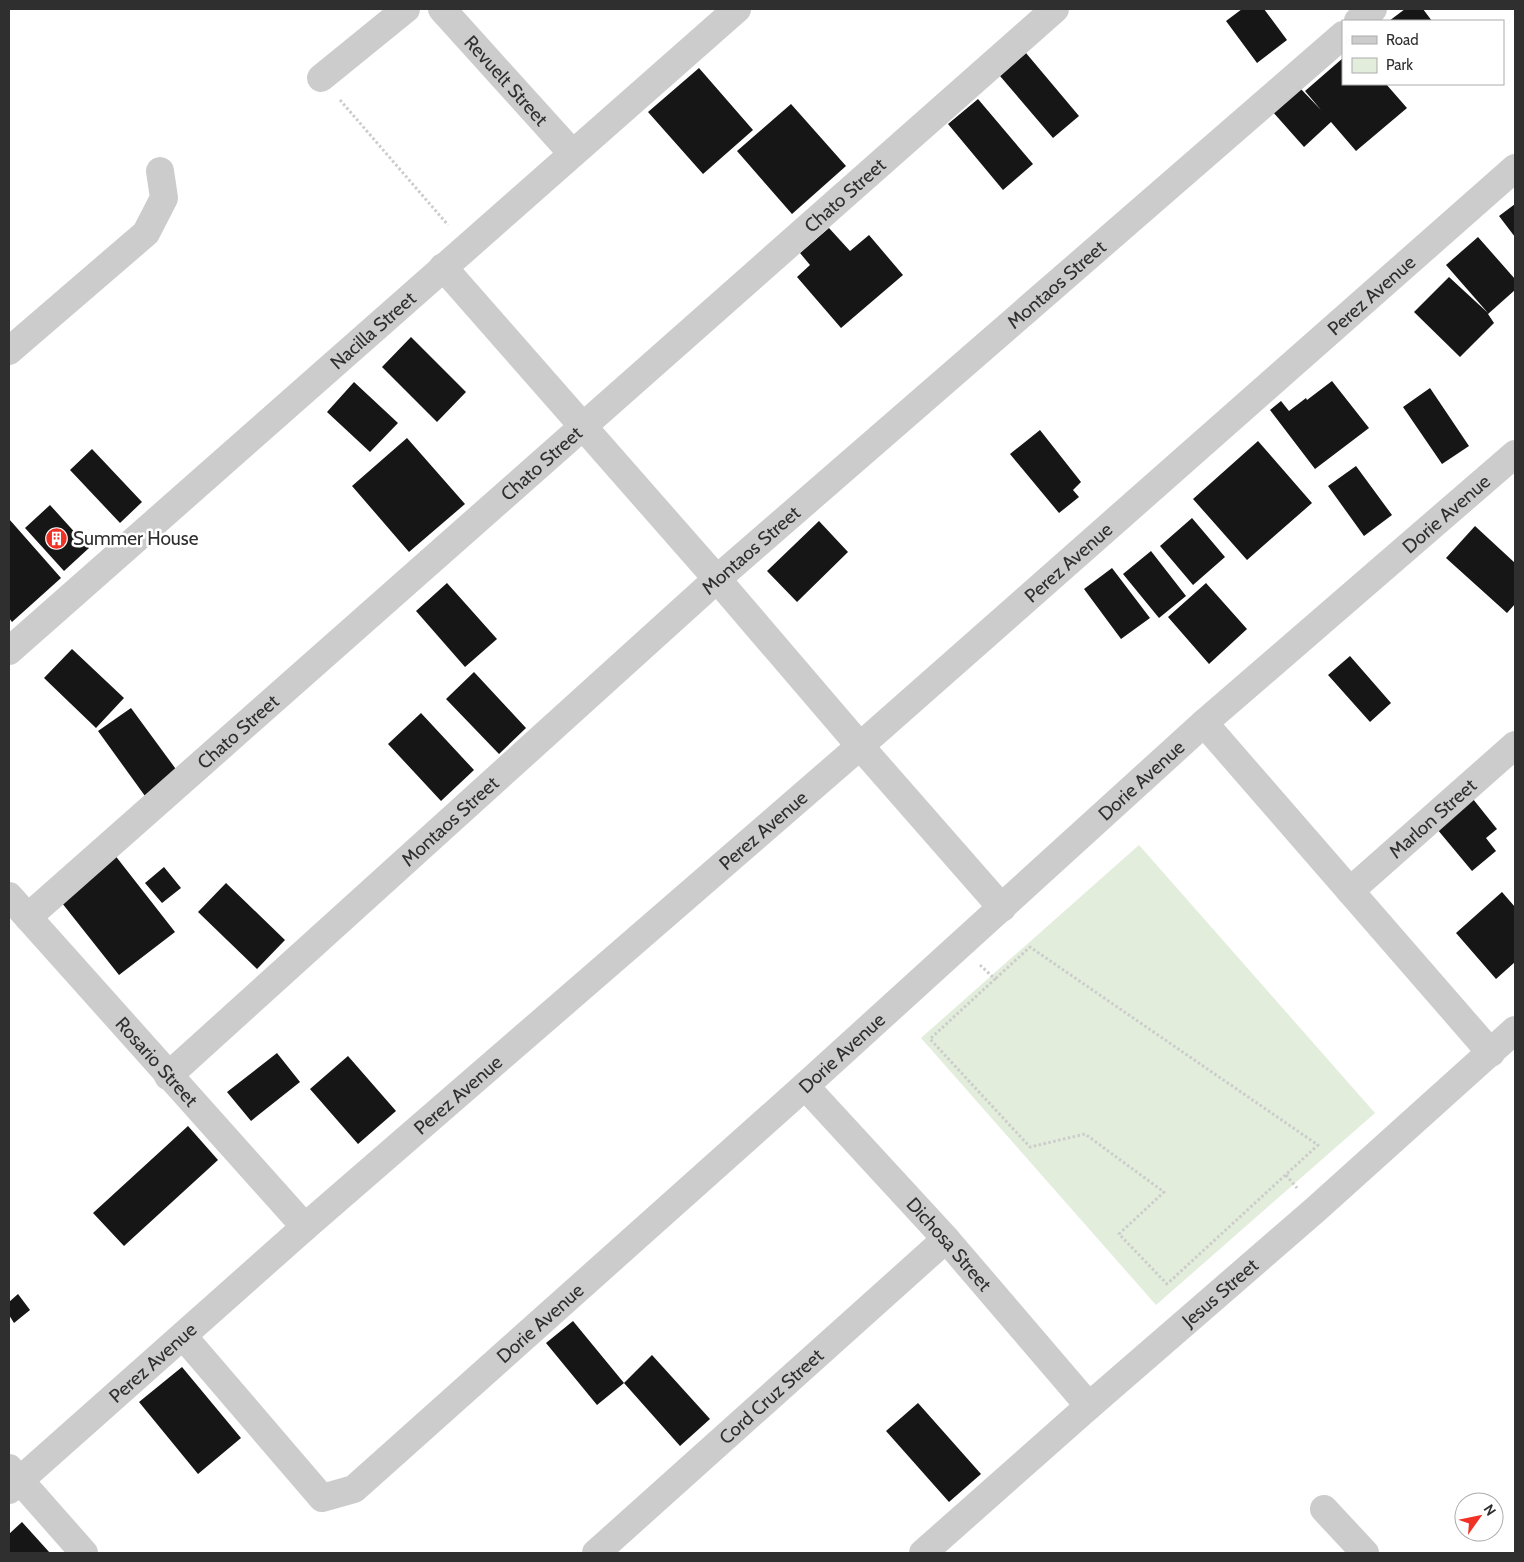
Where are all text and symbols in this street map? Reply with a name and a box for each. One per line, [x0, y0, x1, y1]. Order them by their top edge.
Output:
legend [1342, 20, 1504, 85]
street label: Revuelt Street [459, 31, 553, 131]
text: Road [1386, 31, 1419, 49]
text: Park [1386, 56, 1413, 74]
street label: Chato Street [800, 153, 891, 237]
street label: Montaos Street [1003, 235, 1111, 334]
street label: Perez Avenue [1323, 250, 1420, 340]
street label: Nacilla Street [326, 286, 421, 374]
street label: Chato Street [496, 421, 587, 506]
street label: Dorie Avenue [1398, 470, 1495, 558]
street label: Montaos Street [697, 501, 805, 599]
street label: Perez Avenue [1020, 518, 1117, 608]
building icon: Summer House [45, 526, 69, 550]
place label: Summer House [73, 527, 199, 550]
street label: Chato Street [193, 689, 284, 774]
street label: Dorie Avenue [1094, 735, 1190, 826]
street label: Montaos Street [397, 771, 504, 871]
street label: Marlon Street [1384, 773, 1482, 863]
street label: Perez Avenue [714, 786, 812, 875]
street label: Dorie Avenue [794, 1008, 890, 1098]
street label: Rosario Street [111, 1012, 203, 1112]
street label: Perez Avenue [409, 1050, 507, 1140]
street label: Dichosa Street [901, 1193, 997, 1296]
street label: Jesus Street [1177, 1253, 1263, 1333]
street label: Dorie Avenue [492, 1278, 589, 1368]
street label: Perez Avenue [104, 1318, 202, 1408]
street label: Cord Cruz Street [714, 1343, 829, 1449]
north arrow [1454, 1492, 1504, 1542]
text: N [1480, 1501, 1500, 1519]

